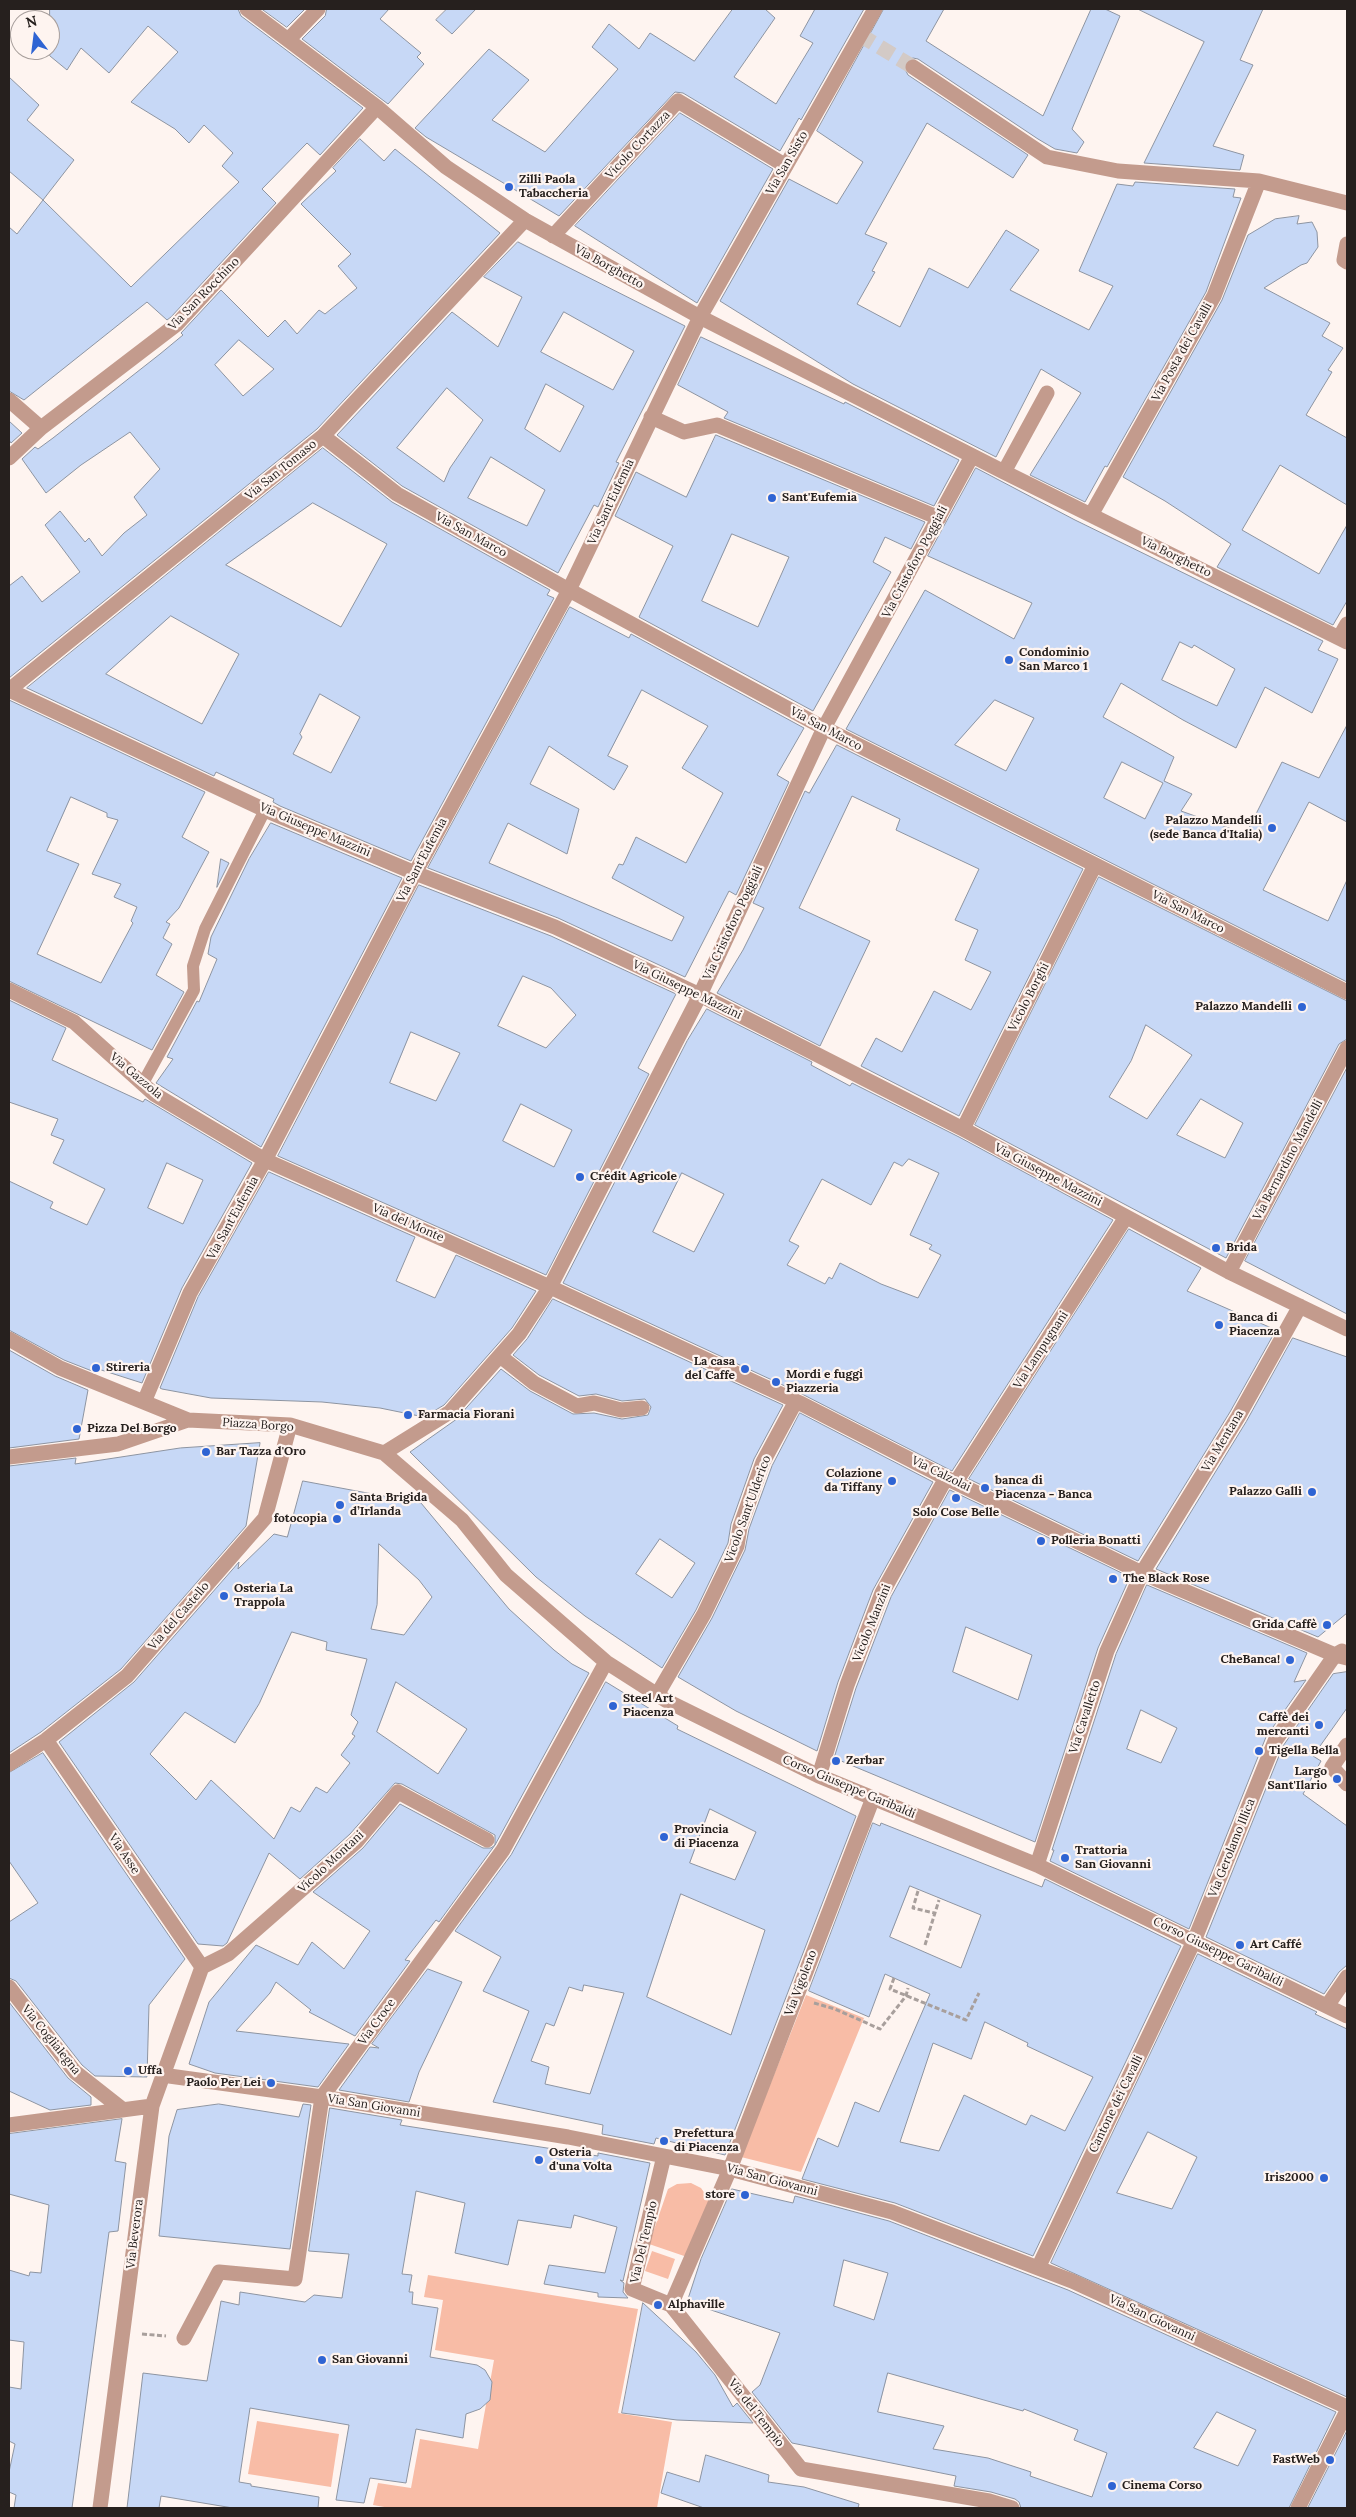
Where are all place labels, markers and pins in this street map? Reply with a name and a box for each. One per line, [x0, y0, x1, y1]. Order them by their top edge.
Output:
place label: Zilli Paola Tabaccheria [519, 173, 588, 201]
marker: Zilli Paola Tabaccheria [503, 181, 515, 193]
place label: Sant'Eufemia [782, 491, 857, 505]
marker: Sant'Eufemia [766, 492, 778, 504]
place label: Condominio San Marco 1 [1019, 646, 1089, 674]
marker: Condominio San Marco 1 [1003, 654, 1015, 666]
place label: Palazzo Mandelli (sede Banca d'Italia) [1150, 814, 1262, 842]
marker: Palazzo Mandelli (sede Banca d'Italia) [1266, 822, 1278, 834]
place label: Palazzo Mandelli [1195, 1000, 1292, 1014]
marker: Palazzo Mandelli [1296, 1001, 1308, 1013]
place label: Crédit Agricole [590, 1170, 677, 1184]
marker: Crédit Agricole [574, 1171, 586, 1183]
place label: Brida [1226, 1241, 1257, 1255]
marker: Brida [1210, 1242, 1222, 1254]
place label: Banca di Piacenza [1229, 1311, 1280, 1339]
marker: Banca di Piacenza [1213, 1319, 1225, 1331]
place label: La casa del Caffe [685, 1355, 735, 1383]
place label: Stireria [106, 1361, 150, 1375]
marker: Stireria [90, 1362, 102, 1374]
marker: La casa del Caffe [739, 1363, 751, 1375]
place label: Mordi e fuggi Piazzeria [786, 1368, 863, 1396]
marker: Mordi e fuggi Piazzeria [770, 1376, 782, 1388]
place label: Farmacia Fiorani [418, 1408, 514, 1422]
marker: Farmacia Fiorani [402, 1409, 414, 1421]
place label: Pizza Del Borgo [87, 1422, 177, 1436]
marker: Pizza Del Borgo [71, 1423, 83, 1435]
place label: Bar Tazza d'Oro [216, 1445, 306, 1459]
marker: Bar Tazza d'Oro [200, 1446, 212, 1458]
place label: Colazione da Tiffany [824, 1467, 882, 1495]
place label: banca di Piacenza - Banca [995, 1474, 1092, 1502]
marker: Colazione da Tiffany [886, 1475, 898, 1487]
marker: banca di Piacenza - Banca [979, 1482, 991, 1494]
place label: Palazzo Galli [1229, 1485, 1302, 1499]
marker: Palazzo Galli [1306, 1486, 1318, 1498]
place label: Santa Brigida d’Irlanda [350, 1491, 427, 1519]
marker: Solo Cose Belle [950, 1492, 962, 1504]
marker: Santa Brigida d’Irlanda [334, 1499, 346, 1511]
place label: Solo Cose Belle [913, 1506, 999, 1520]
place label: fotocopia [274, 1512, 327, 1526]
marker: fotocopia [331, 1513, 343, 1525]
place label: Polleria Bonatti [1051, 1534, 1141, 1548]
marker: Polleria Bonatti [1035, 1535, 1047, 1547]
place label: The Black Rose [1123, 1572, 1209, 1586]
marker: The Black Rose [1107, 1573, 1119, 1585]
place label: Osteria La Trappola [234, 1582, 293, 1610]
marker: Osteria La Trappola [218, 1590, 230, 1602]
place label: Grida Caffè [1252, 1618, 1317, 1632]
marker: Grida Caffè [1321, 1619, 1333, 1631]
place label: CheBanca! [1221, 1653, 1280, 1667]
marker: CheBanca! [1284, 1654, 1296, 1666]
place label: Steel Art Piacenza [623, 1692, 674, 1720]
marker: Steel Art Piacenza [607, 1700, 619, 1712]
place label: Caffè dei mercanti [1257, 1711, 1309, 1739]
marker: Caffè dei mercanti [1313, 1719, 1325, 1731]
place label: Tigella Bella [1269, 1744, 1339, 1758]
marker: Tigella Bella [1253, 1745, 1265, 1757]
place label: Zerbar [846, 1754, 884, 1768]
marker: Zerbar [830, 1755, 842, 1767]
place label: Largo Sant'Ilario [1268, 1765, 1327, 1793]
marker: Largo Sant'Ilario [1331, 1773, 1343, 1785]
place label: Provincia di Piacenza [674, 1823, 739, 1851]
marker: Provincia di Piacenza [658, 1831, 670, 1843]
place label: Trattoria San Giovanni [1075, 1844, 1151, 1872]
marker: Trattoria San Giovanni [1059, 1852, 1071, 1864]
place label: Art Caffé [1250, 1938, 1302, 1952]
marker: Art Caffé [1234, 1939, 1246, 1951]
place label: Uffa [138, 2064, 162, 2078]
marker: Uffa [122, 2065, 134, 2077]
place label: Paolo Per Lei [186, 2076, 261, 2090]
marker: Paolo Per Lei [265, 2077, 277, 2089]
place label: Prefettura di Piacenza [674, 2127, 739, 2155]
marker: Prefettura di Piacenza [658, 2135, 670, 2147]
place label: Osteria d'una Volta [549, 2146, 612, 2174]
marker: Osteria d'una Volta [533, 2154, 545, 2166]
place label: Iris2000 [1265, 2171, 1314, 2185]
marker: Iris2000 [1318, 2172, 1330, 2184]
place label: store [705, 2188, 735, 2202]
marker: store [739, 2189, 751, 2201]
place label: Alphaville [668, 2298, 725, 2312]
marker: Alphaville [652, 2299, 664, 2311]
place label: San Giovanni [332, 2353, 408, 2367]
marker: San Giovanni [316, 2354, 328, 2366]
place label: FastWeb [1272, 2453, 1320, 2467]
marker: FastWeb [1324, 2454, 1336, 2466]
place label: Cinema Corso [1122, 2479, 1202, 2493]
marker: Cinema Corso [1106, 2480, 1118, 2492]

